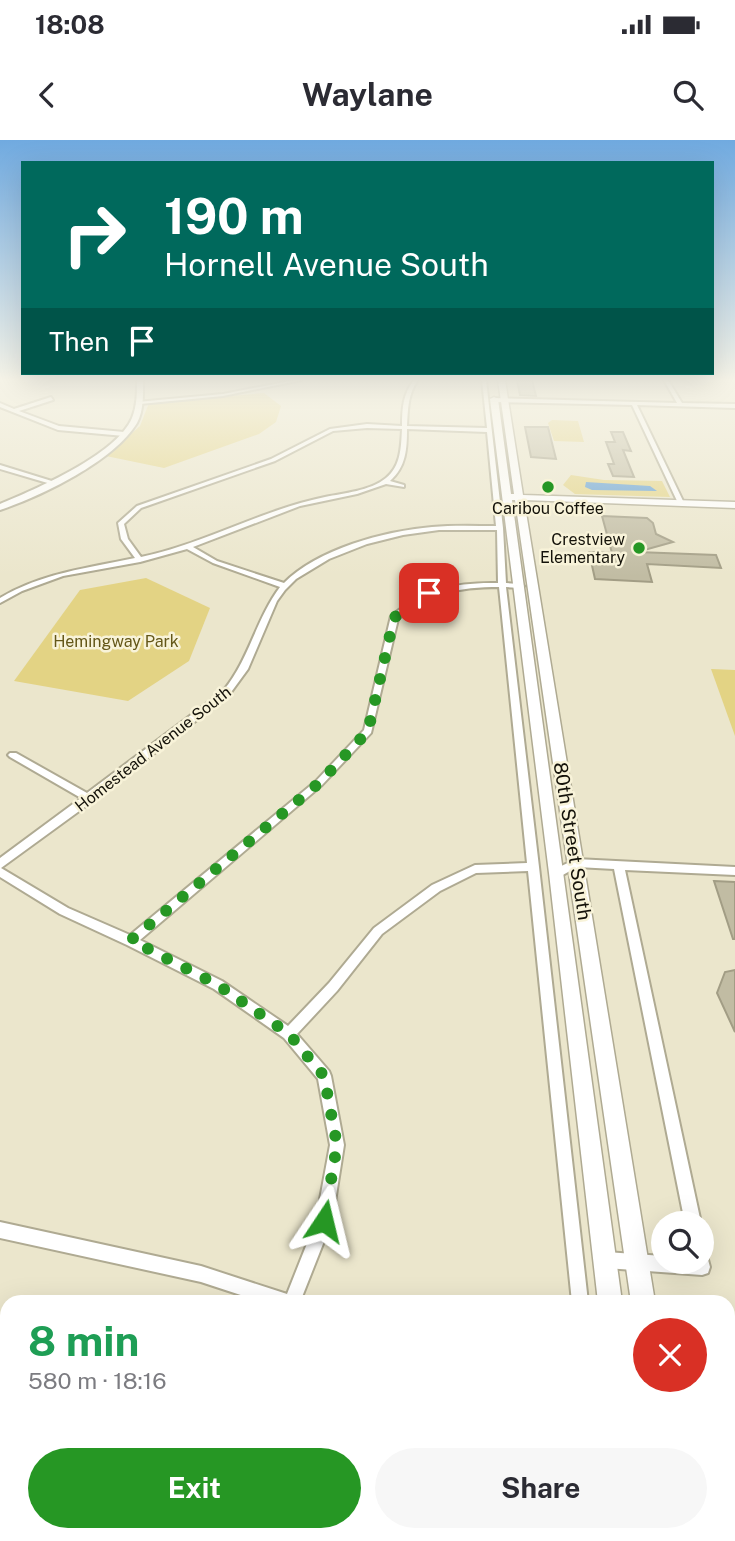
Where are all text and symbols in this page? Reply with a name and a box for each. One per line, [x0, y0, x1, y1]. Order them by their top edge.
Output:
text: 18:08 [35, 9, 105, 40]
icon: back [28, 76, 66, 114]
text: Waylane [302, 76, 433, 113]
icon: search [669, 76, 707, 114]
text: 190 m [164, 187, 304, 245]
icon: right [49, 189, 140, 280]
text: Hornell Avenue South [164, 246, 489, 283]
icon: arrive [123, 322, 161, 360]
text: Then [49, 326, 109, 357]
marker: Caribou Coffee [540, 479, 556, 495]
place label: Caribou Coffee [492, 499, 604, 518]
place label: Crestview Elementary [540, 530, 626, 567]
marker: Crestview Elementary [631, 540, 647, 556]
pin [399, 563, 459, 623]
icon: arrive [410, 574, 448, 612]
park label: Hemingway Park [53, 632, 179, 651]
street label: Homestead Avenue South [71, 682, 235, 816]
street label: 80th Street South [550, 760, 596, 922]
position arrow [287, 1184, 361, 1258]
map controls [651, 1211, 714, 1274]
button: search [651, 1211, 714, 1274]
text: 8 min [28, 1316, 140, 1365]
button: close [633, 1318, 707, 1392]
text: 580 m · 18:16 [28, 1367, 166, 1394]
button: Exit [28, 1448, 361, 1528]
button: Share [375, 1448, 707, 1528]

